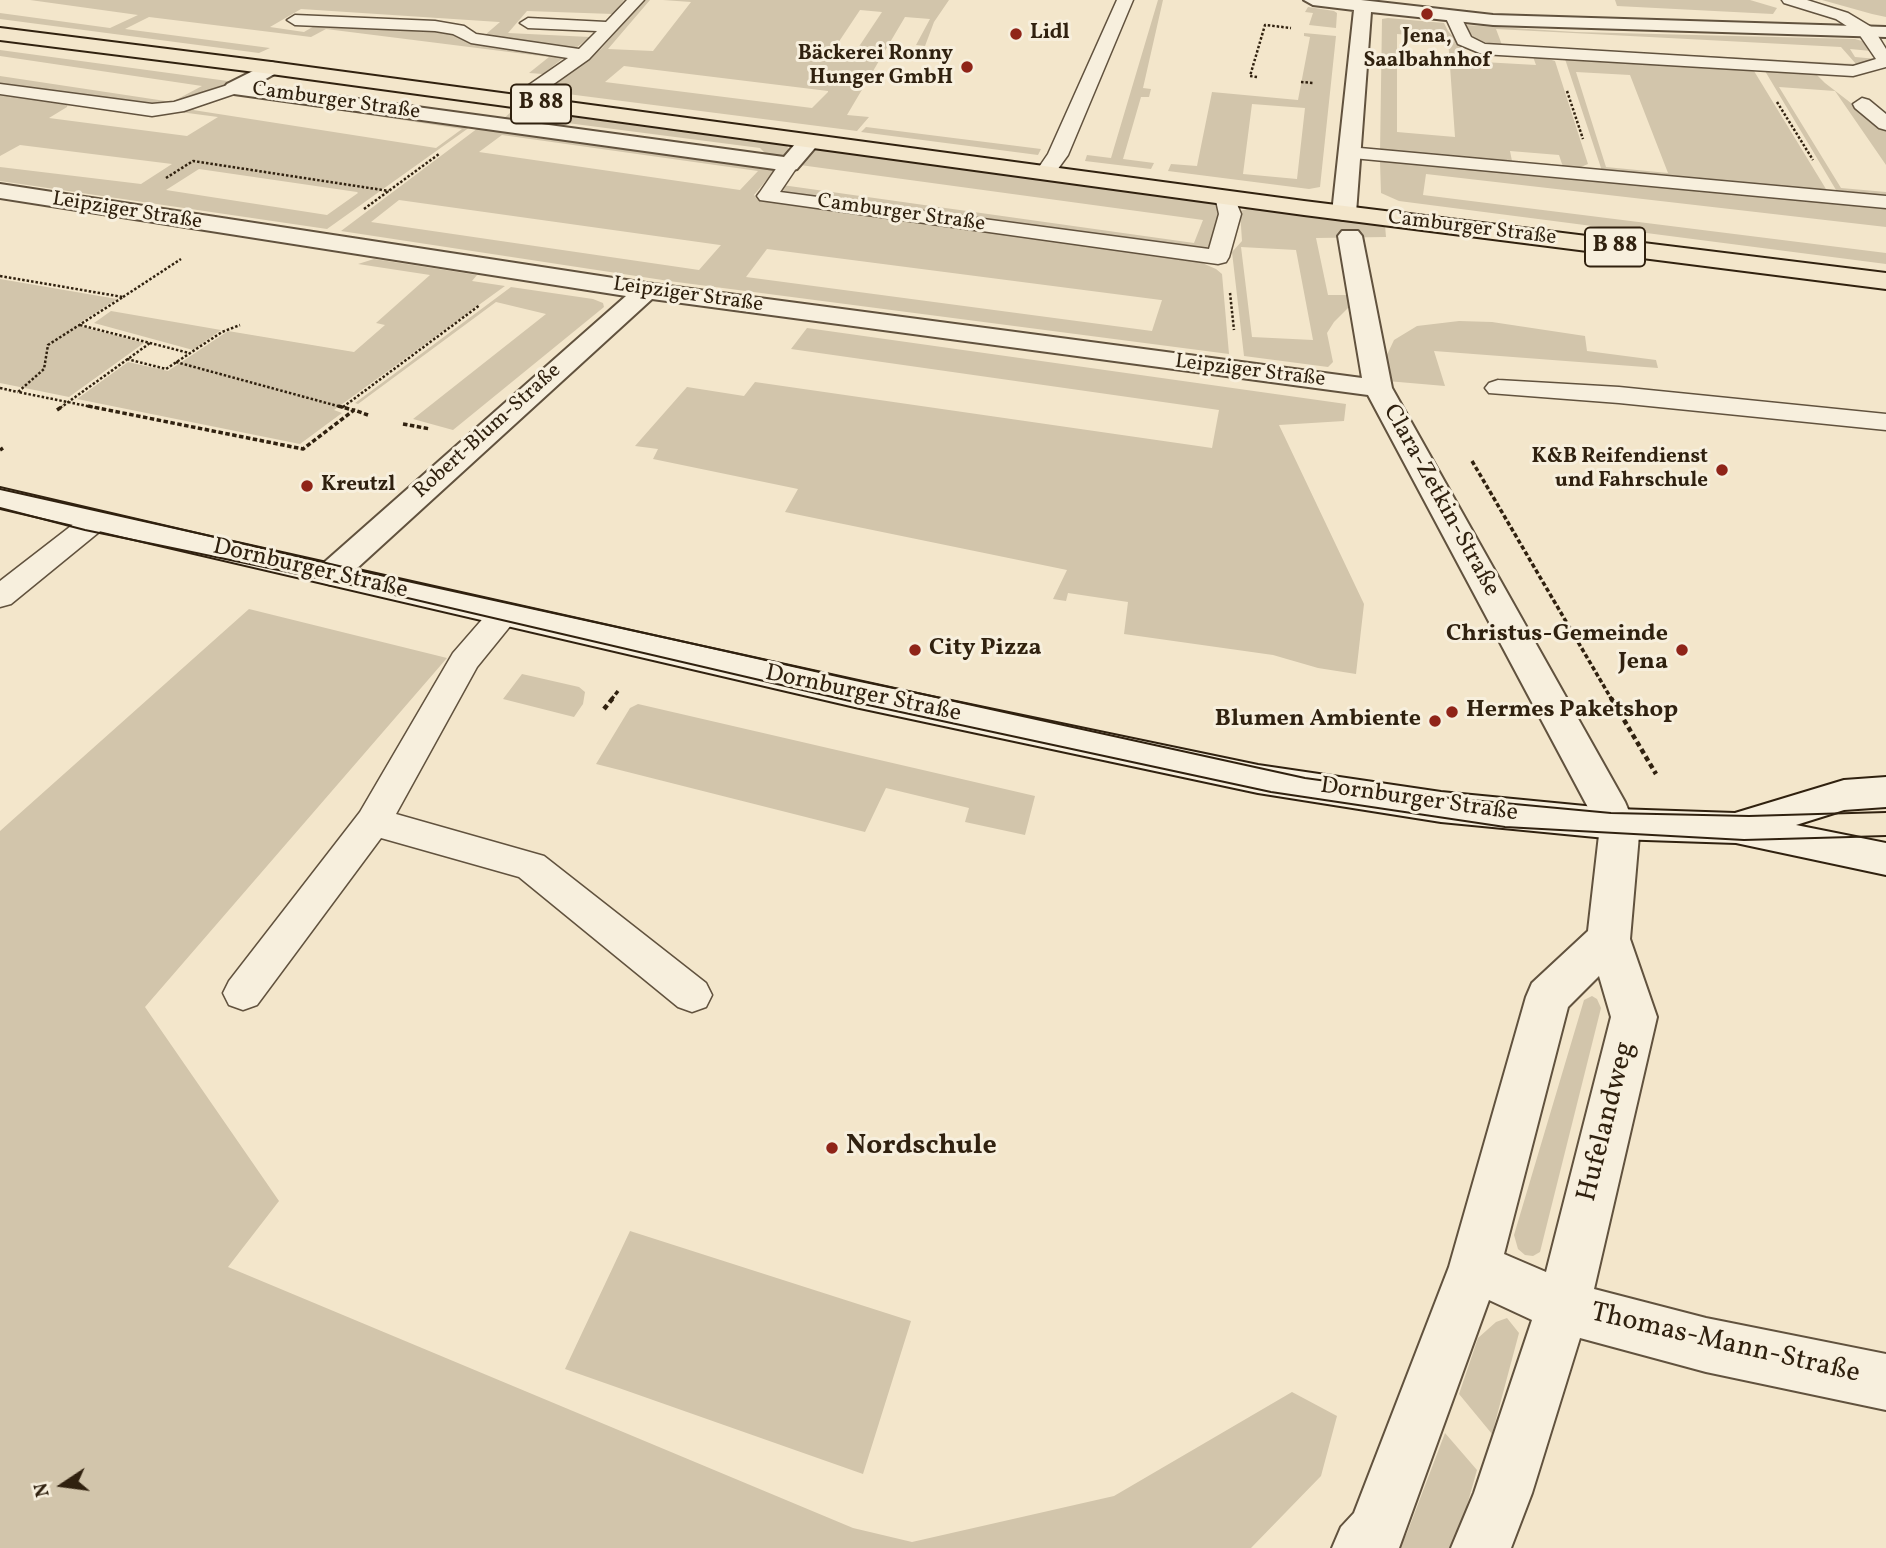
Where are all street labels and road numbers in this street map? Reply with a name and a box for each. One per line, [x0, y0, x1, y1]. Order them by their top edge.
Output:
street label: Camburger Straße [250, 78, 422, 126]
road number: B 88 [511, 85, 571, 124]
street label: Leipziger Straße [50, 188, 204, 236]
street label: Camburger Straße [815, 190, 987, 238]
street label: Camburger Straße [1386, 206, 1558, 252]
road number: B 88 [1585, 228, 1645, 266]
street label: Leipziger Straße [611, 273, 765, 319]
street label: Leipziger Straße [1173, 350, 1327, 394]
street label: Robert-Blum-Straße [409, 359, 567, 505]
street label: Clara-Zetkin-Straße [1375, 400, 1505, 602]
street label: Dornburger Straße [210, 534, 410, 606]
street label: Dornburger Straße [763, 660, 963, 730]
street label: Dornburger Straße [1318, 773, 1520, 829]
street label: Hufelandweg [1572, 1039, 1644, 1205]
street label: Thomas-Mann-Straße [1587, 1298, 1863, 1392]

